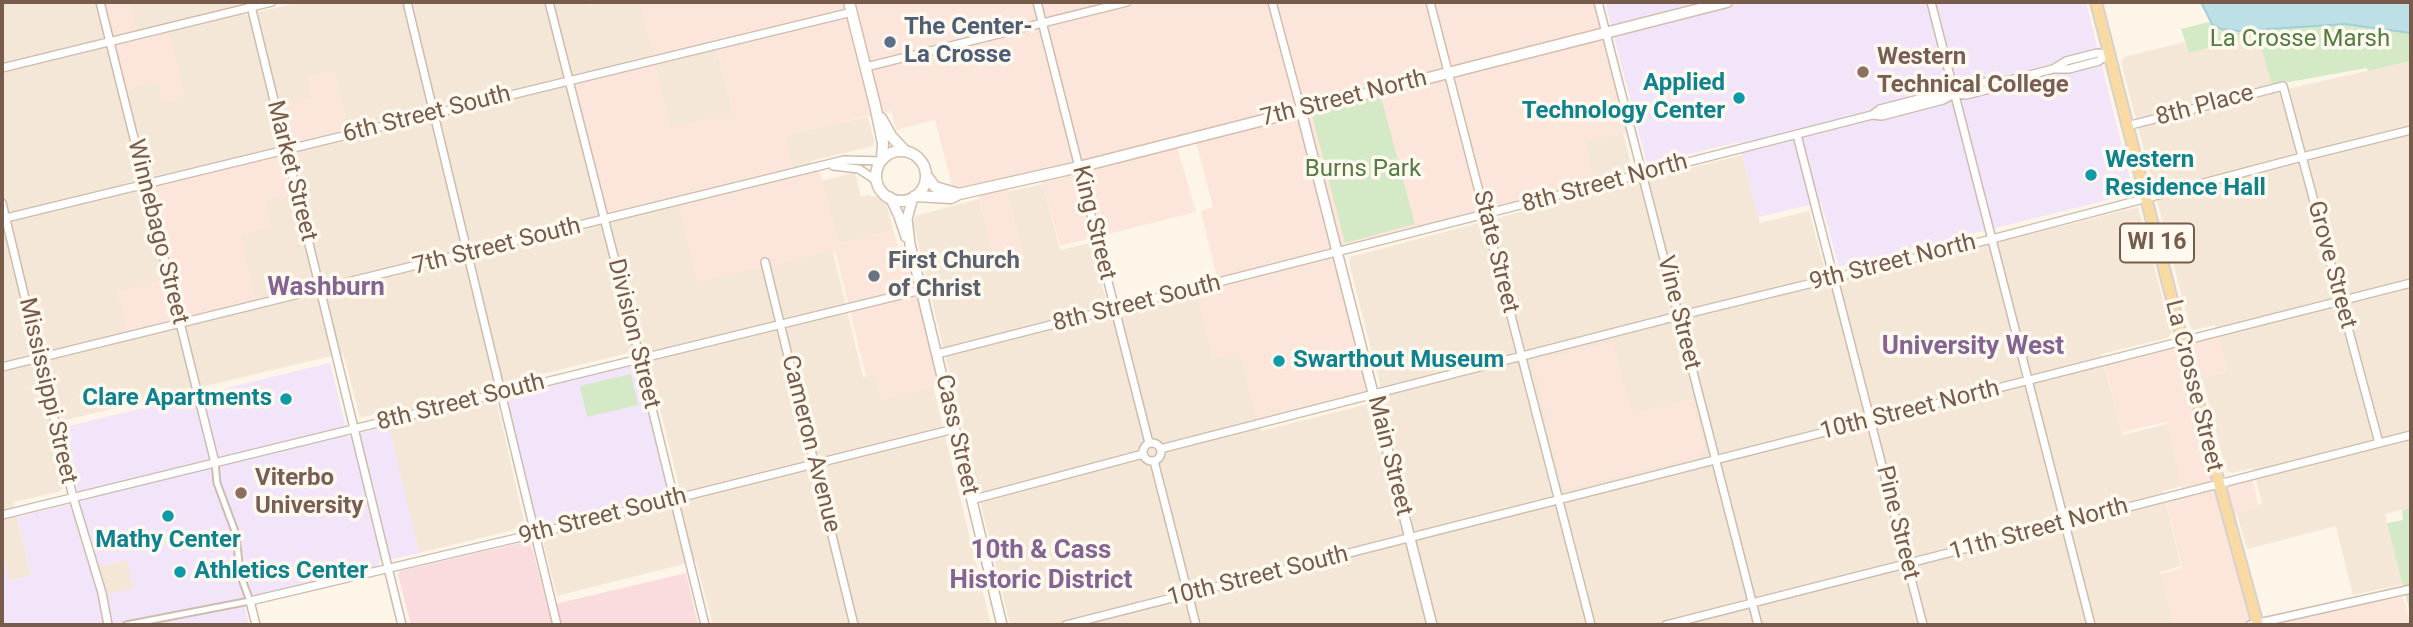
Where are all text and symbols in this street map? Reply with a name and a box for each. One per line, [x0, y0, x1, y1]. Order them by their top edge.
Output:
place label: The Center- La Crosse [904, 14, 1033, 70]
park label: La Crosse Marsh [2210, 26, 2390, 54]
marker: The Center- La Crosse [882, 34, 898, 50]
place label: Western Technical College [1877, 44, 2069, 100]
street label: 7th Street North [1258, 64, 1430, 134]
marker: Western Technical College [1855, 64, 1871, 80]
place label: Applied Technology Center [1522, 70, 1725, 126]
street label: 8th Place [2153, 79, 2257, 133]
street label: 6th Street South [340, 80, 514, 150]
marker: Applied Technology Center [1731, 90, 1747, 106]
street label: Market Street [260, 98, 322, 244]
street label: Winnebago Street [120, 137, 194, 327]
place label: Western Residence Hall [2105, 147, 2266, 203]
street label: 8th Street North [1519, 148, 1691, 220]
park label: Burns Park [1305, 156, 1421, 184]
street label: King Street [1065, 163, 1121, 283]
marker: Western Residence Hall [2083, 167, 2099, 183]
street label: State Street [1466, 188, 1524, 316]
street label: Grove Street [2300, 198, 2362, 332]
street label: 7th Street South [410, 212, 584, 282]
road number: WI 16 [2120, 224, 2194, 262]
street label: 9th Street North [1807, 228, 1979, 298]
place label: First Church of Christ [888, 248, 1020, 304]
street label: Vine Street [1650, 253, 1706, 373]
street label: Division Street [600, 256, 666, 412]
marker: First Church of Christ [866, 268, 882, 284]
street label: 8th Street South [1050, 269, 1224, 339]
district label: Washburn [267, 272, 385, 304]
street label: Mississippi Street [12, 295, 82, 487]
street label: La Crosse Street [2158, 297, 2228, 475]
district label: University West [1882, 331, 2064, 363]
place label: Swarthout Museum [1293, 347, 1504, 375]
street label: Cameron Avenue [774, 352, 846, 536]
marker: Swarthout Museum [1271, 353, 1287, 369]
street label: 8th Street South [374, 368, 548, 438]
street label: Cass Street [928, 372, 984, 498]
street label: 10th Street North [1817, 375, 2003, 447]
place label: Clare Apartments [82, 385, 272, 413]
marker: Clare Apartments [278, 391, 294, 407]
street label: Main Street [1360, 393, 1418, 519]
street label: Pine Street [1869, 463, 1925, 583]
place label: Viterbo University [255, 465, 363, 521]
street label: 9th Street South [516, 482, 690, 552]
marker: Viterbo University [233, 485, 249, 501]
street label: 11th Street North [1946, 492, 2132, 568]
marker: Mathy Center [160, 508, 176, 524]
place label: Mathy Center [95, 527, 241, 555]
district label: 10th & Cass Historic District [950, 535, 1132, 596]
street label: 10th Street South [1165, 541, 1351, 613]
place label: Athletics Center [194, 558, 368, 586]
marker: Athletics Center [172, 564, 188, 580]

